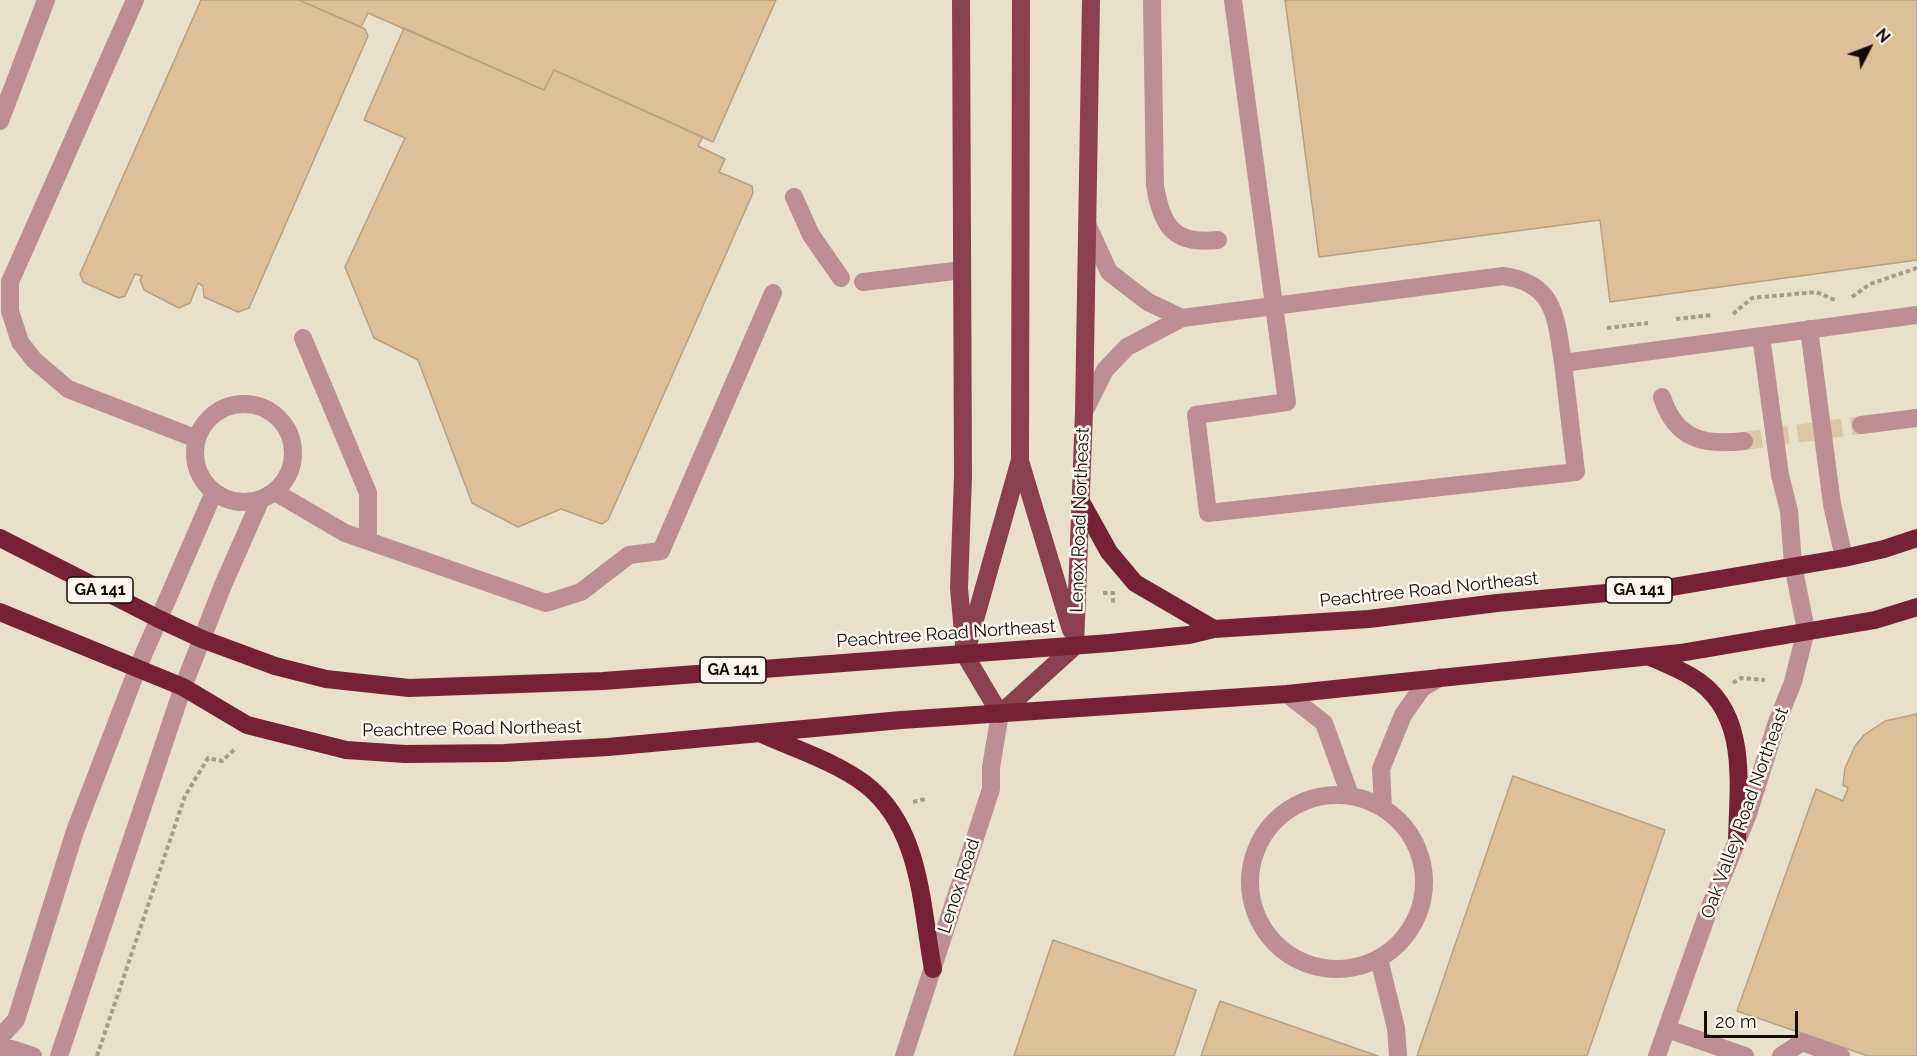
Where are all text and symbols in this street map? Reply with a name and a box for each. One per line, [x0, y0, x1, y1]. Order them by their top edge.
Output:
north arrow [1839, 18, 1899, 78]
text: N [1872, 25, 1894, 47]
street label: Lenox Road Northeast [1066, 427, 1094, 613]
street label: Peachtree Road Northeast [1319, 568, 1539, 612]
road number: GA 141 [67, 577, 133, 603]
road number: GA 141 [1606, 577, 1672, 603]
street label: Peachtree Road Northeast [836, 616, 1056, 652]
road number: GA 141 [700, 657, 766, 683]
street label: Oak Valley Road Northeast [1697, 704, 1793, 922]
street label: Peachtree Road Northeast [362, 716, 582, 742]
street label: Lenox Road [934, 836, 984, 936]
scale bar [1707, 999, 1802, 1037]
text: 20 m [1715, 1011, 1757, 1032]

